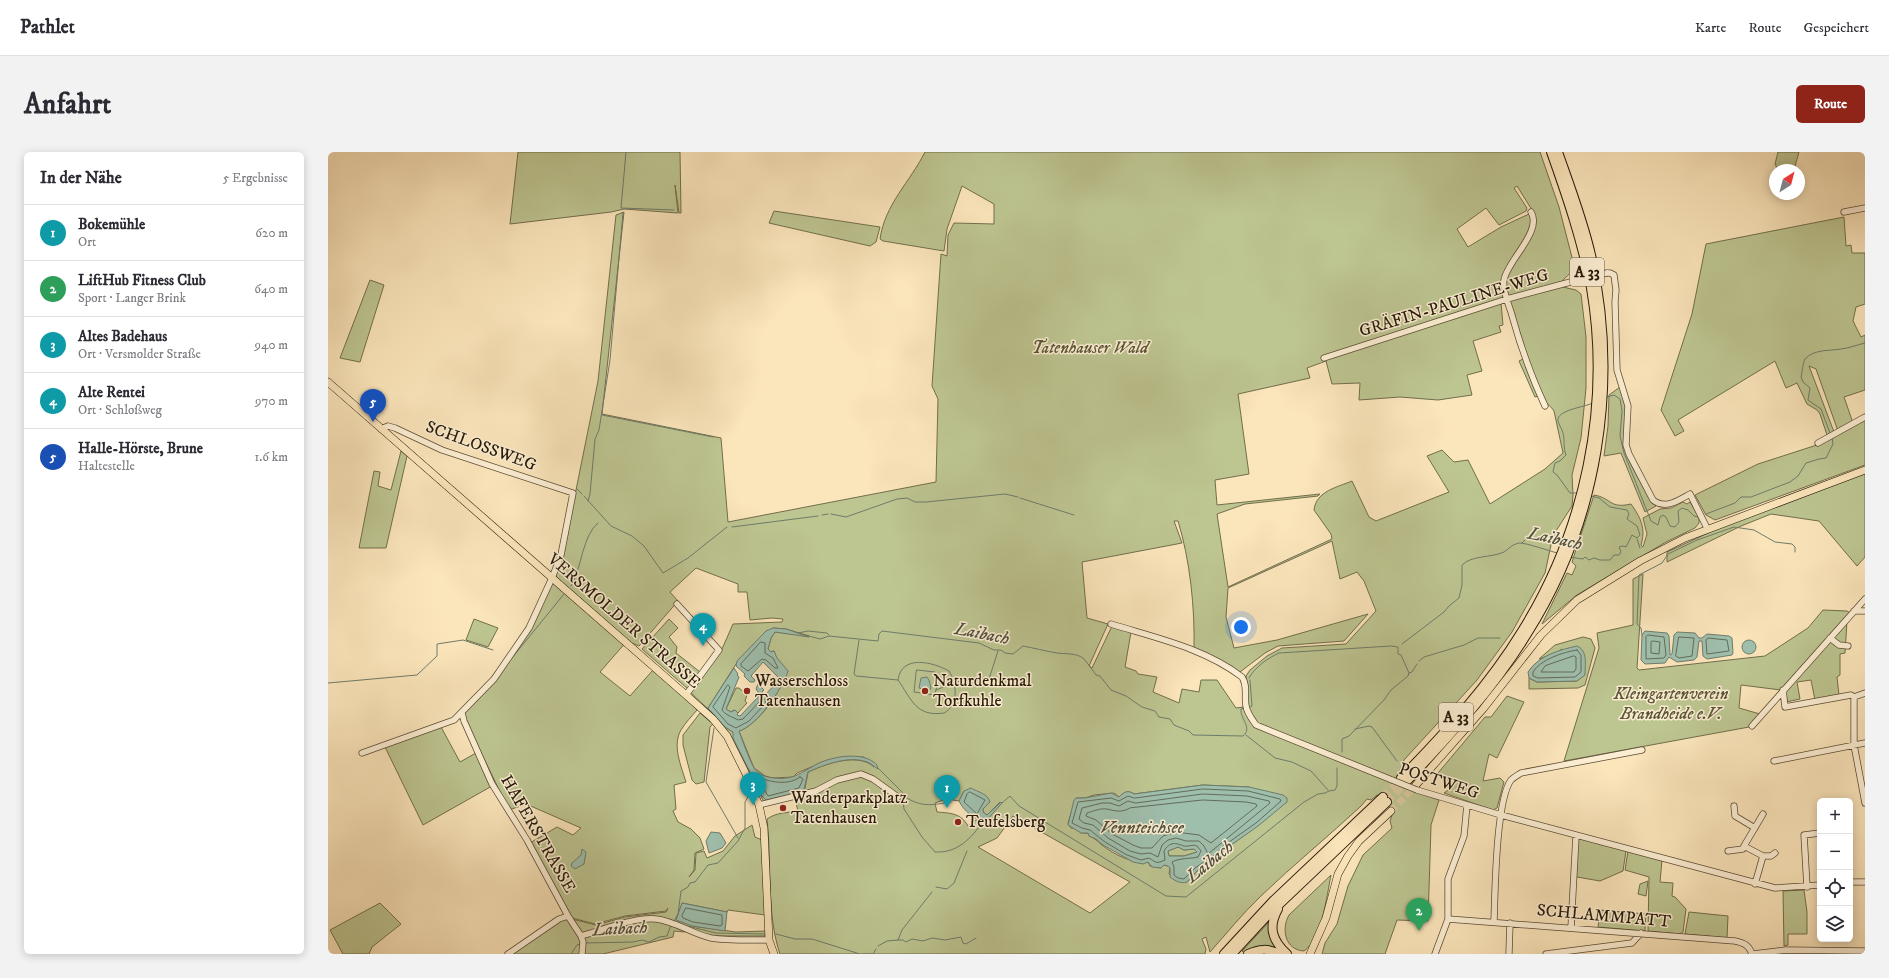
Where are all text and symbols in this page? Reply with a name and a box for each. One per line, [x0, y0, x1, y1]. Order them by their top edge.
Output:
text: Pathlet [20, 16, 75, 39]
text: Karte [1695, 19, 1726, 37]
text: Route [1748, 19, 1781, 37]
text: Gespeichert [1803, 19, 1869, 37]
button: Route [1796, 85, 1865, 123]
text: Anfahrt [24, 87, 111, 122]
north arrow [1769, 164, 1805, 200]
text: In der Nähe [40, 167, 122, 189]
text: 5 Ergebnisse [223, 170, 288, 186]
text: Bokemühle [78, 215, 145, 234]
text: 1 [51, 225, 55, 241]
text: 620 m [255, 225, 288, 241]
text: Ort [78, 234, 96, 250]
road number: A 33 [1570, 258, 1604, 286]
street label: GRÄFIN-PAULINE-WEG [1357, 264, 1551, 342]
text: LiftHub Fitness Club [78, 271, 206, 290]
text: 2 [50, 281, 56, 297]
text: 640 m [254, 281, 288, 297]
text: Sport · Langer Brink [78, 290, 186, 306]
text: Altes Badehaus [78, 327, 167, 346]
text: 3 [51, 337, 55, 353]
text: 940 m [254, 337, 288, 353]
park label: Tatenhauser Wald [1032, 337, 1151, 359]
text: Ort · Versmolder Straße [78, 346, 201, 362]
text: Alte Rentei [78, 383, 145, 402]
pin: 5 [360, 389, 386, 422]
text: 4 [49, 393, 57, 409]
text: 970 m [255, 393, 288, 409]
text: Ort · Schloßweg [78, 402, 162, 418]
street label: SCHLOSSWEG [423, 416, 539, 476]
text: Halle-Hörste, Brune [78, 439, 203, 458]
text: 5 [50, 449, 56, 465]
text: 1.6 km [254, 449, 288, 465]
text: Haltestelle [78, 458, 135, 474]
water label: Laibach [1525, 522, 1584, 556]
street label: VERSMOLDER STRASSE [542, 548, 705, 694]
pin: 4 [690, 613, 716, 646]
your location [1231, 617, 1251, 637]
water label: Laibach [952, 618, 1011, 650]
place label: Wasserschloss Tatenhausen [754, 670, 848, 712]
place label: Naturdenkmal Torfkuhle [933, 670, 1032, 712]
park label: Kleingartenverein Brandheide e.V. [1613, 683, 1729, 725]
marker: Wasserschloss Tatenhausen [742, 686, 752, 696]
marker: Naturdenkmal Torfkuhle [920, 686, 930, 696]
road number: A 33 [1439, 703, 1473, 731]
street label: POSTWEG [1396, 758, 1482, 804]
street label: HAFERSTRASSE [495, 771, 581, 897]
pin: 3 [740, 772, 766, 805]
pin: 1 [934, 775, 960, 808]
place label: Wanderparkplatz Tatenhausen [790, 787, 908, 829]
map controls [1817, 798, 1853, 942]
button: + [1817, 798, 1853, 834]
marker: Wanderparkplatz Tatenhausen [778, 803, 788, 813]
place label: Teufelsberg [966, 811, 1046, 833]
marker: Teufelsberg [953, 817, 963, 827]
water label: Vennteichsee [1100, 817, 1185, 839]
button: − [1817, 834, 1853, 870]
water label: Laibach [1181, 836, 1238, 889]
button: locate [1817, 870, 1853, 906]
pin: 2 [1406, 898, 1432, 931]
street label: SCHLAMMPATT [1536, 899, 1672, 933]
button: layers [1817, 906, 1853, 942]
water label: Laibach [591, 917, 648, 941]

